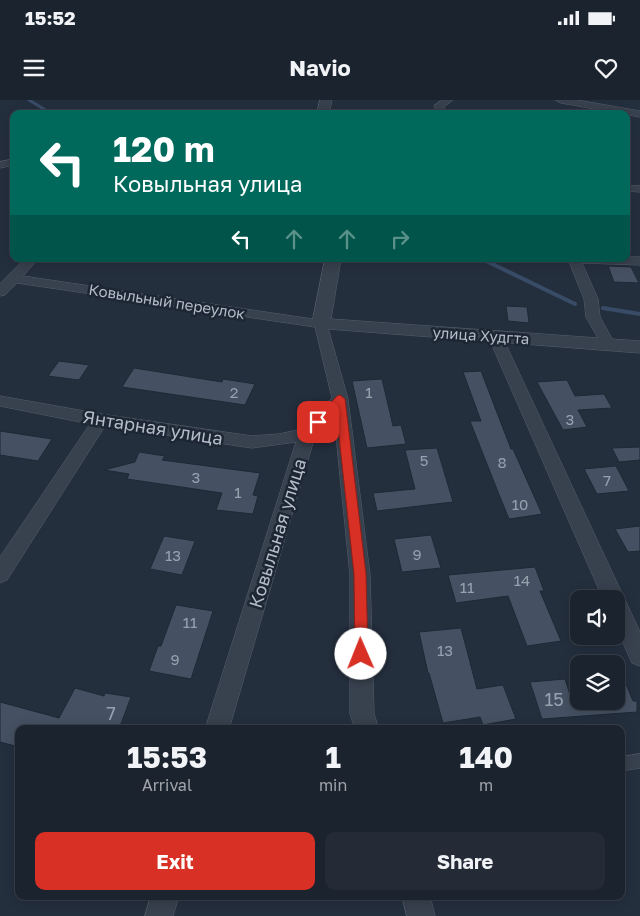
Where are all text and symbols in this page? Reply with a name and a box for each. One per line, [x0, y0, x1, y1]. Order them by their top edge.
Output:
text: 15:52 [25, 6, 76, 29]
icon: menu [20, 54, 48, 82]
text: Navio [289, 54, 351, 81]
icon: heart [592, 54, 620, 82]
text: 120 m [113, 128, 215, 170]
icon: left [30, 130, 95, 195]
text: Ковыльная улица [113, 170, 302, 197]
icon: left [227, 225, 255, 253]
icon: ahead [280, 225, 308, 253]
icon: ahead [333, 225, 361, 253]
icon: right [386, 225, 414, 253]
street label: Ковыльный переулок [88, 280, 247, 322]
street label: улица Худгта [432, 323, 530, 347]
house number: 2 [230, 383, 238, 401]
house number: 1 [365, 383, 373, 401]
pin [297, 401, 339, 443]
street label: Янтарная улица [81, 405, 225, 449]
icon: arrive [304, 408, 332, 436]
house number: 3 [566, 410, 574, 428]
house number: 5 [420, 451, 428, 469]
house number: 8 [497, 453, 507, 471]
street label: Ковыльная улица [244, 456, 310, 610]
house number: 3 [192, 468, 200, 486]
house number: 7 [603, 471, 611, 489]
house number: 1 [234, 483, 242, 501]
house number: 10 [512, 495, 528, 513]
house number: 9 [412, 545, 422, 563]
house number: 13 [165, 546, 181, 564]
house number: 14 [514, 571, 530, 589]
house number: 11 [460, 578, 474, 596]
map controls [570, 590, 625, 710]
button: sound [570, 590, 625, 645]
house number: 11 [183, 613, 197, 631]
position arrow [334, 627, 386, 679]
house number: 13 [437, 641, 453, 659]
house number: 9 [170, 650, 180, 668]
button: layers [570, 655, 625, 710]
house number: 15 [544, 688, 564, 710]
house number: 7 [106, 702, 116, 724]
text: 15:53 [127, 739, 207, 775]
text: 1 [325, 739, 341, 775]
text: 140 [459, 739, 513, 775]
text: Arrival [142, 775, 192, 795]
text: min [319, 775, 347, 795]
text: m [479, 775, 493, 795]
button: Exit [35, 832, 315, 890]
button: Share [325, 832, 605, 890]

